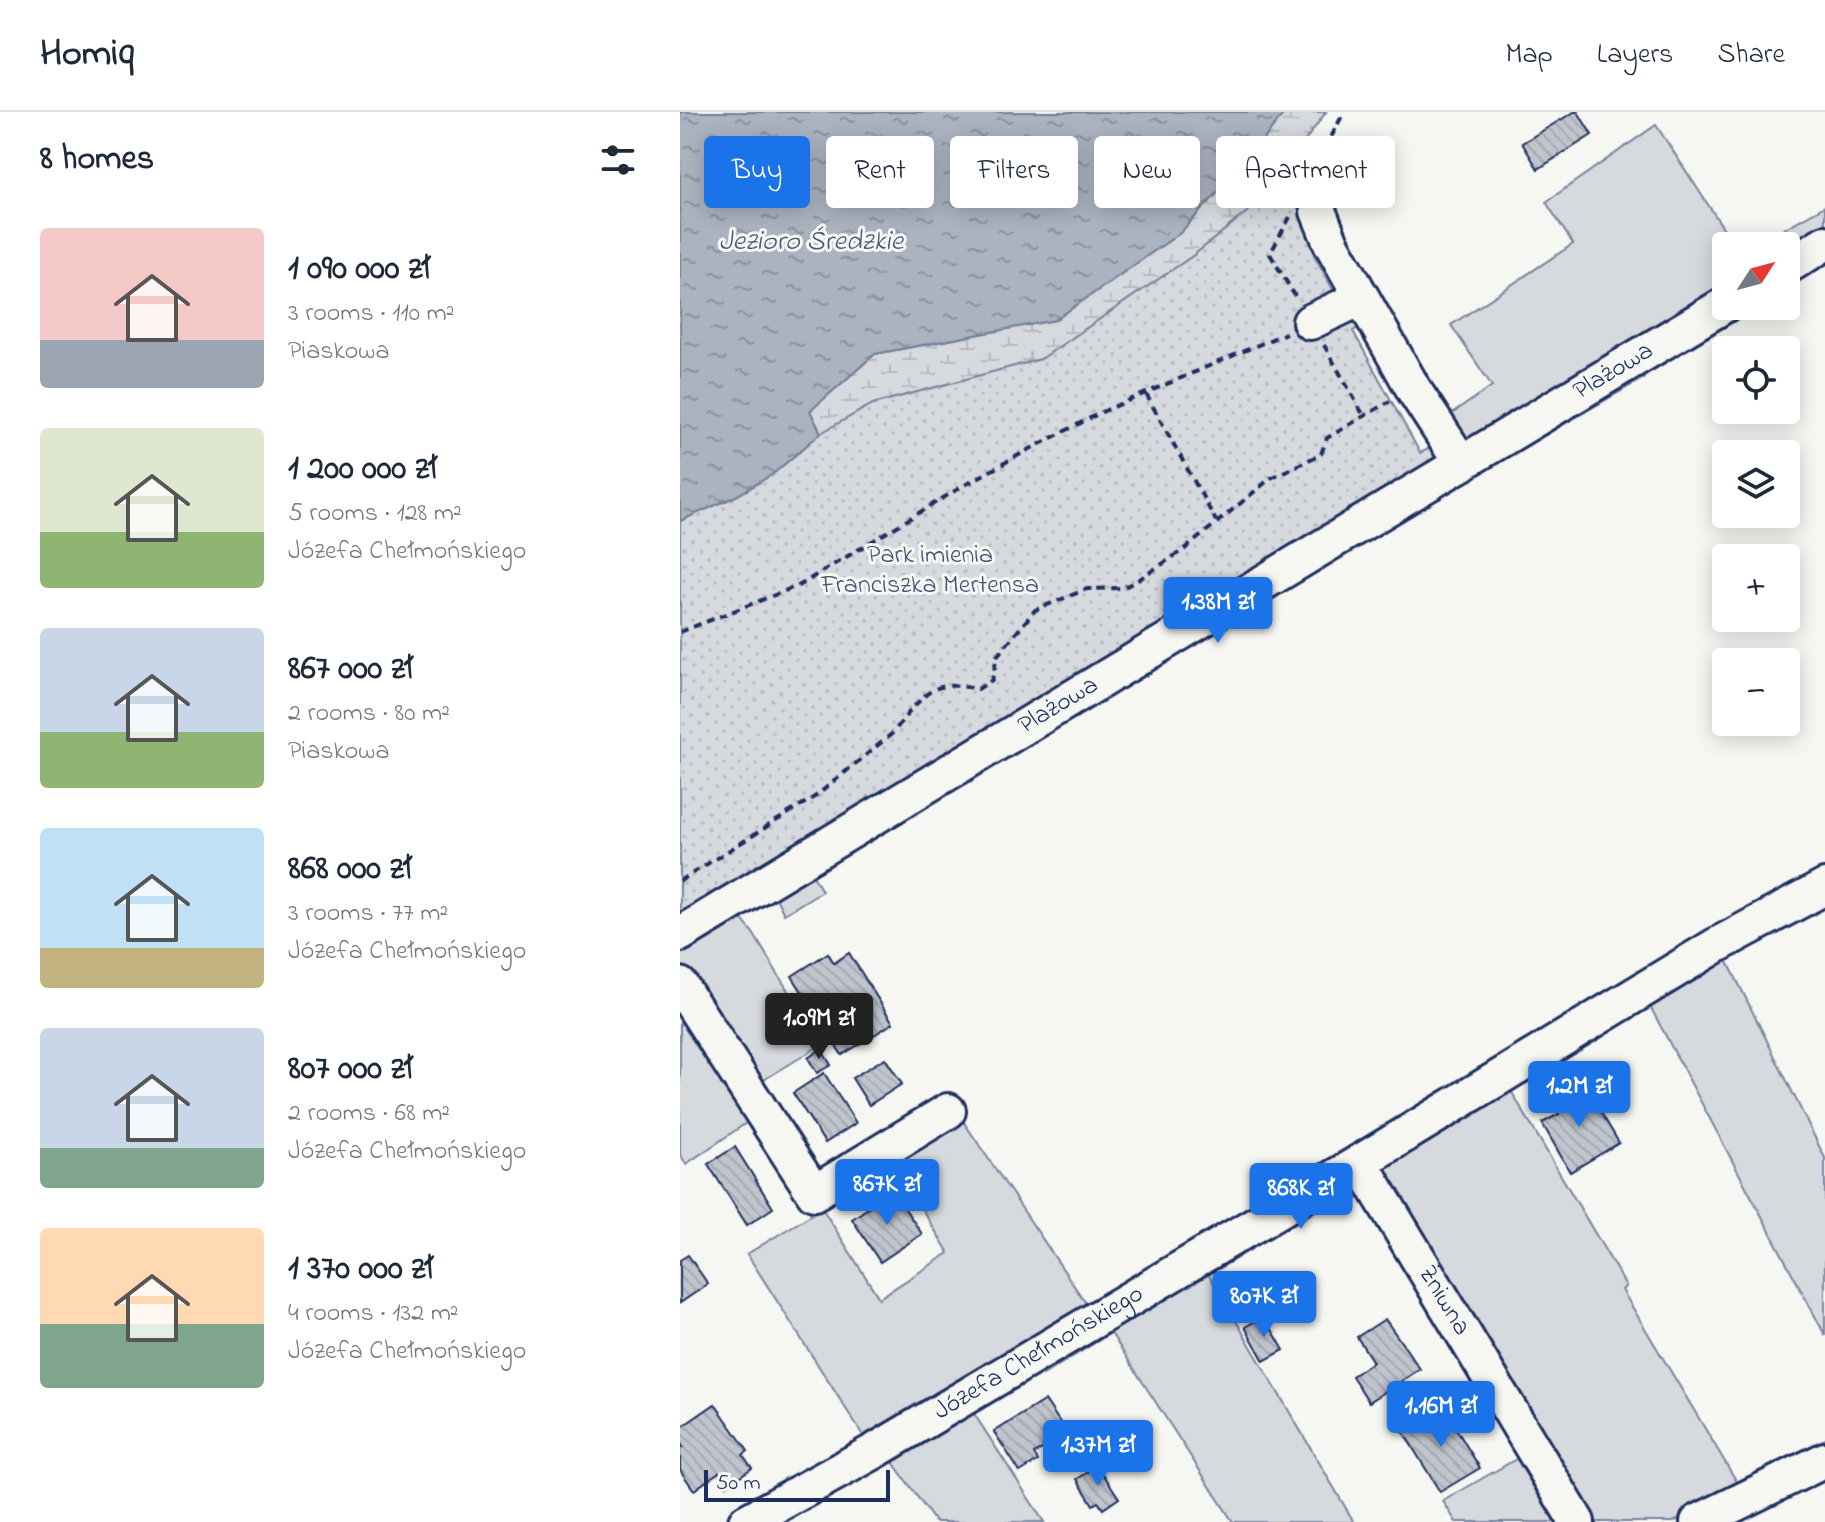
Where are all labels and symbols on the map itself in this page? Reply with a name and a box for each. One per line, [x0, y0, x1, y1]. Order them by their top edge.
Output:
water label: Jezioro Średzkie [719, 222, 905, 263]
north arrow [1712, 232, 1800, 320]
street label: Plażowa [1566, 333, 1661, 410]
park label: Park imienia Franciszka Mertensa [820, 537, 1039, 605]
pin: 1.38M zł [1135, 577, 1301, 645]
street label: Plażowa [1011, 667, 1106, 745]
pin: 1.09M zł [736, 993, 902, 1061]
pin: 1.2M zł [1505, 1061, 1653, 1129]
pin: 867K zł [813, 1159, 961, 1227]
pin: 868K zł [1227, 1163, 1375, 1231]
street label: Żniwna [1408, 1258, 1480, 1343]
pin: 807K zł [1190, 1271, 1338, 1339]
street label: Józefa Chełmońskiego [927, 1276, 1151, 1431]
pin: 1.16M zł [1358, 1381, 1524, 1449]
pin: 1.37M zł [1015, 1420, 1181, 1488]
scale bar [704, 1466, 890, 1502]

